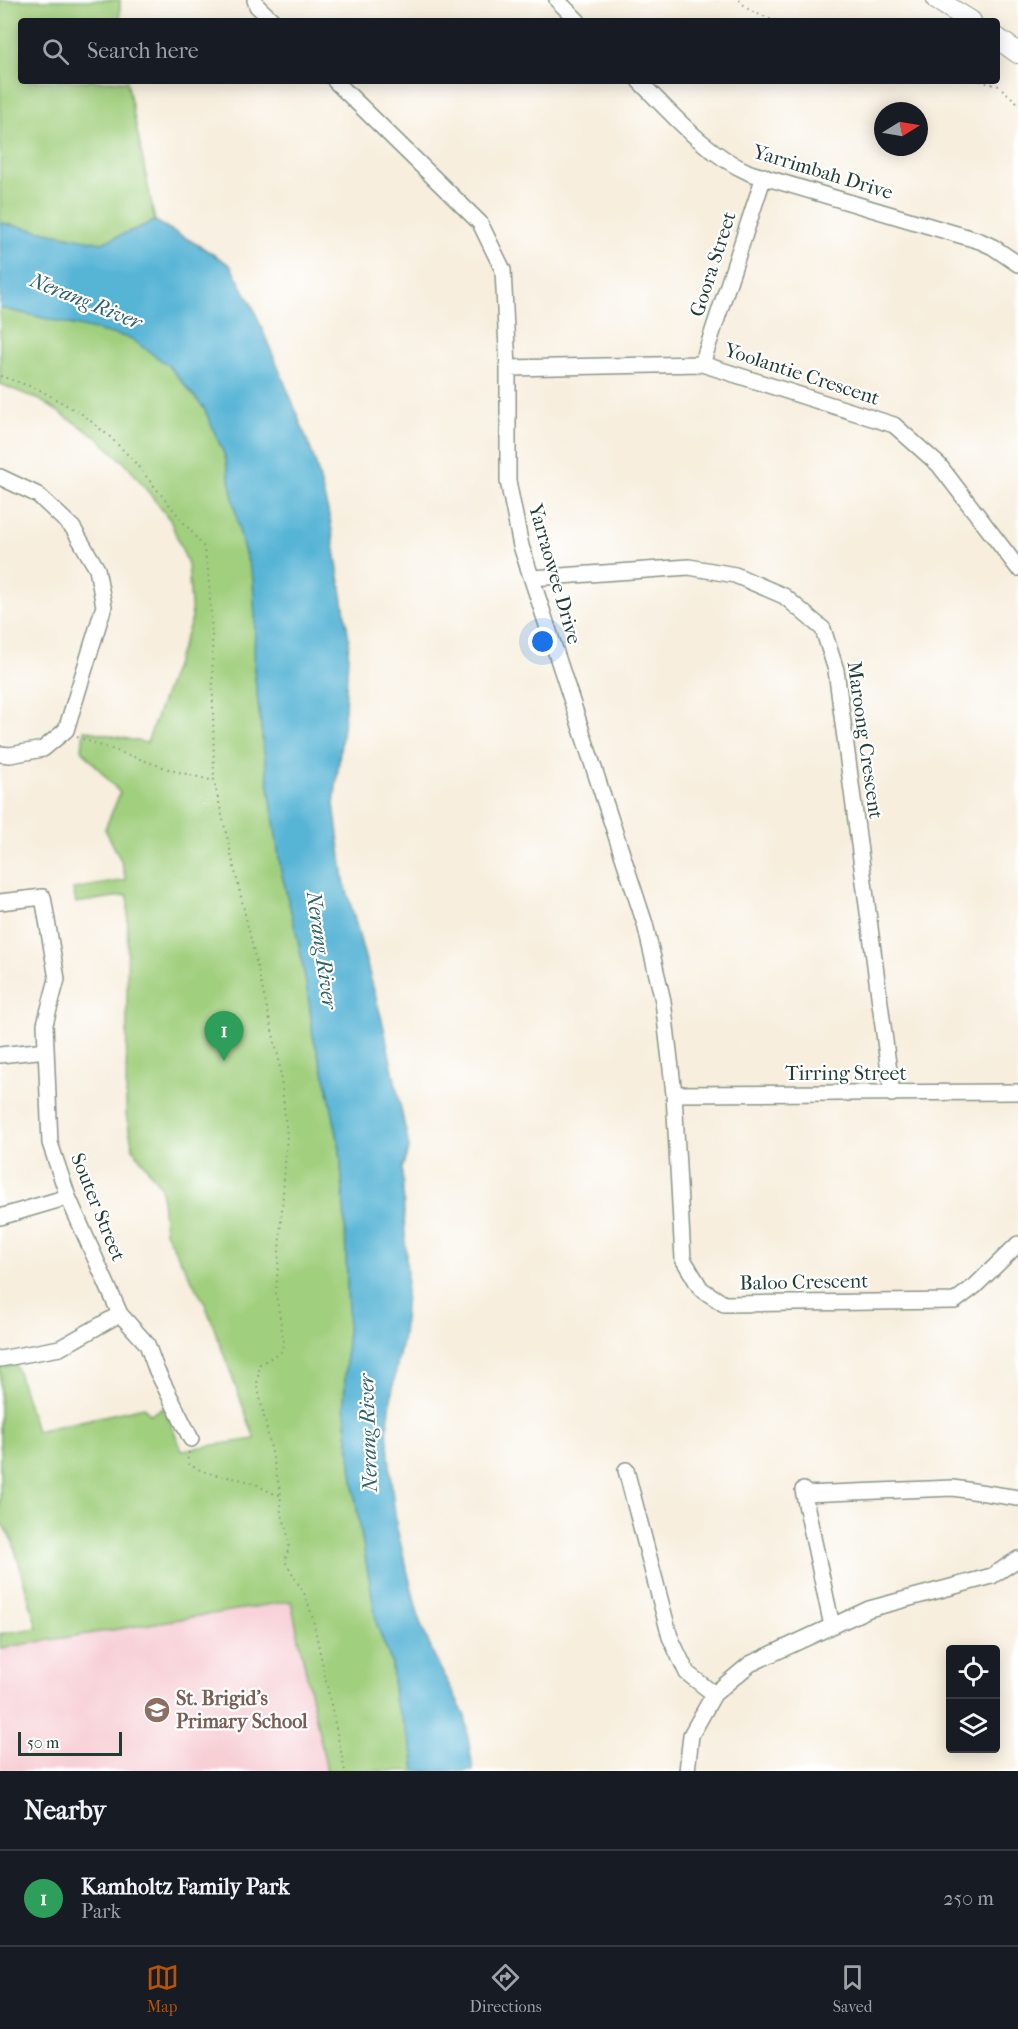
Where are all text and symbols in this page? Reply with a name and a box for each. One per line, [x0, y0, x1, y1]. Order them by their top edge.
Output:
search box [18, 18, 1000, 84]
icon: search [39, 35, 72, 68]
text: Search here [87, 38, 199, 64]
north arrow [874, 102, 928, 156]
street label: Yarrimbah Drive [749, 140, 896, 204]
street label: Goora Street [685, 209, 741, 319]
water label: Nerang River [26, 267, 147, 335]
street label: Yoolantie Crescent [721, 338, 882, 410]
street label: Yarraowee Drive [524, 500, 586, 647]
your location [528, 627, 557, 656]
street label: Maroong Crescent [843, 660, 887, 820]
water label: Nerang River [302, 889, 342, 1012]
pin: 1 [204, 1012, 244, 1061]
street label: Tirring Street [785, 1062, 907, 1085]
street label: Souter Street [66, 1150, 130, 1264]
street label: Baloo Crescent [740, 1269, 868, 1295]
water label: Nerang River [354, 1372, 382, 1493]
map controls [946, 1645, 1000, 1753]
button: locate [946, 1645, 1000, 1699]
place label: St. Brigid's Primary School [176, 1687, 308, 1733]
school or university icon: St. Brigid's Primary School [142, 1695, 172, 1725]
button: layers [946, 1699, 1000, 1753]
scale bar [18, 1729, 122, 1756]
text: 50 m [27, 1733, 59, 1752]
text: Nearby [24, 1795, 106, 1826]
text: Kamholtz Family Park [81, 1874, 290, 1900]
text: 1 [40, 1887, 47, 1910]
text: 250 m [943, 1887, 994, 1910]
text: Park [81, 1900, 121, 1923]
tab: Map [146, 1961, 179, 2016]
tab: Directions [470, 1961, 542, 2016]
tab: Saved [833, 1961, 872, 2016]

